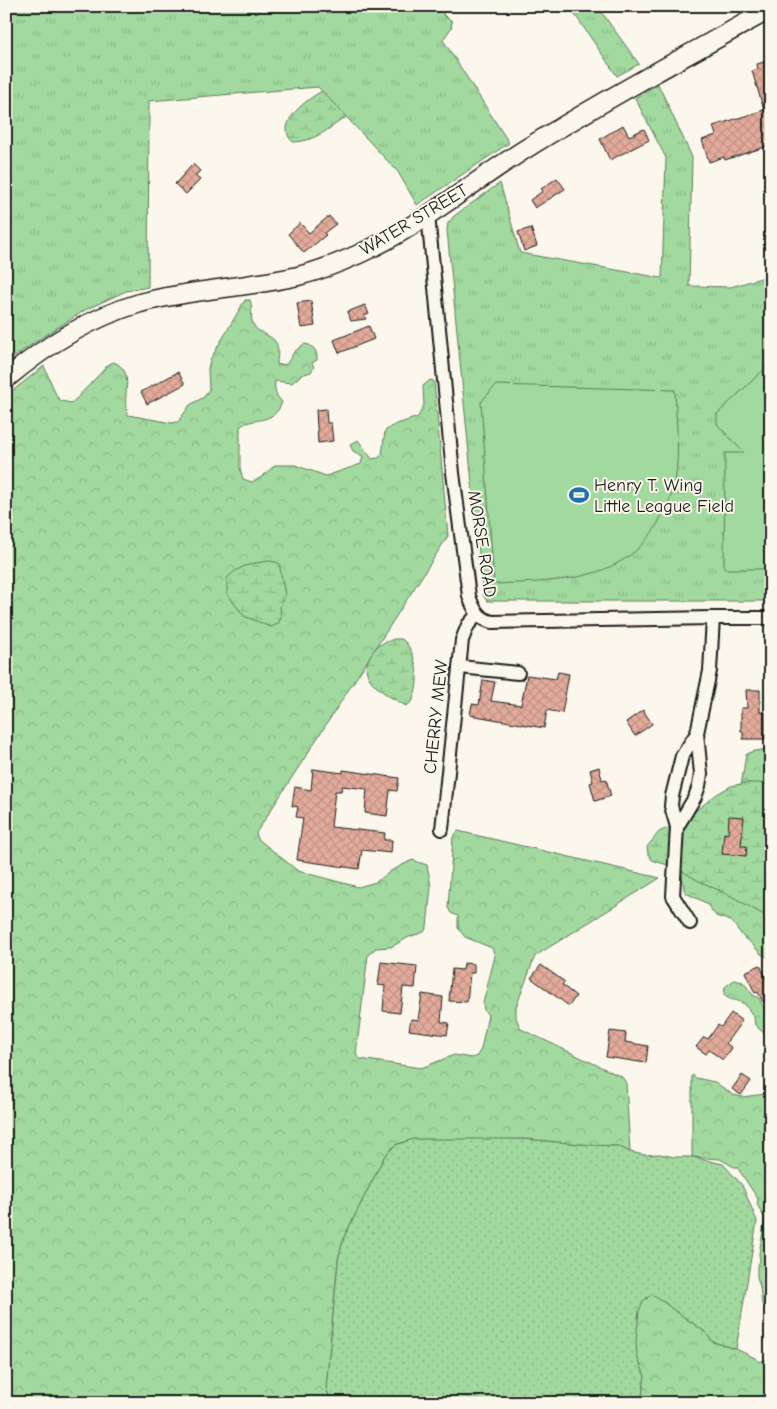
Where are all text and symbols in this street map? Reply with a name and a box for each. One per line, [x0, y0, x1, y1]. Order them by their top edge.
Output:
street label: WATER STREET [356, 179, 472, 260]
place label: Henry T. Wing Little League Field [594, 475, 734, 517]
sports icon: Henry T. Wing Little League Field [568, 484, 590, 506]
street label: MORSE ROAD [463, 489, 501, 599]
street label: CHERRY MEW [420, 659, 452, 775]

